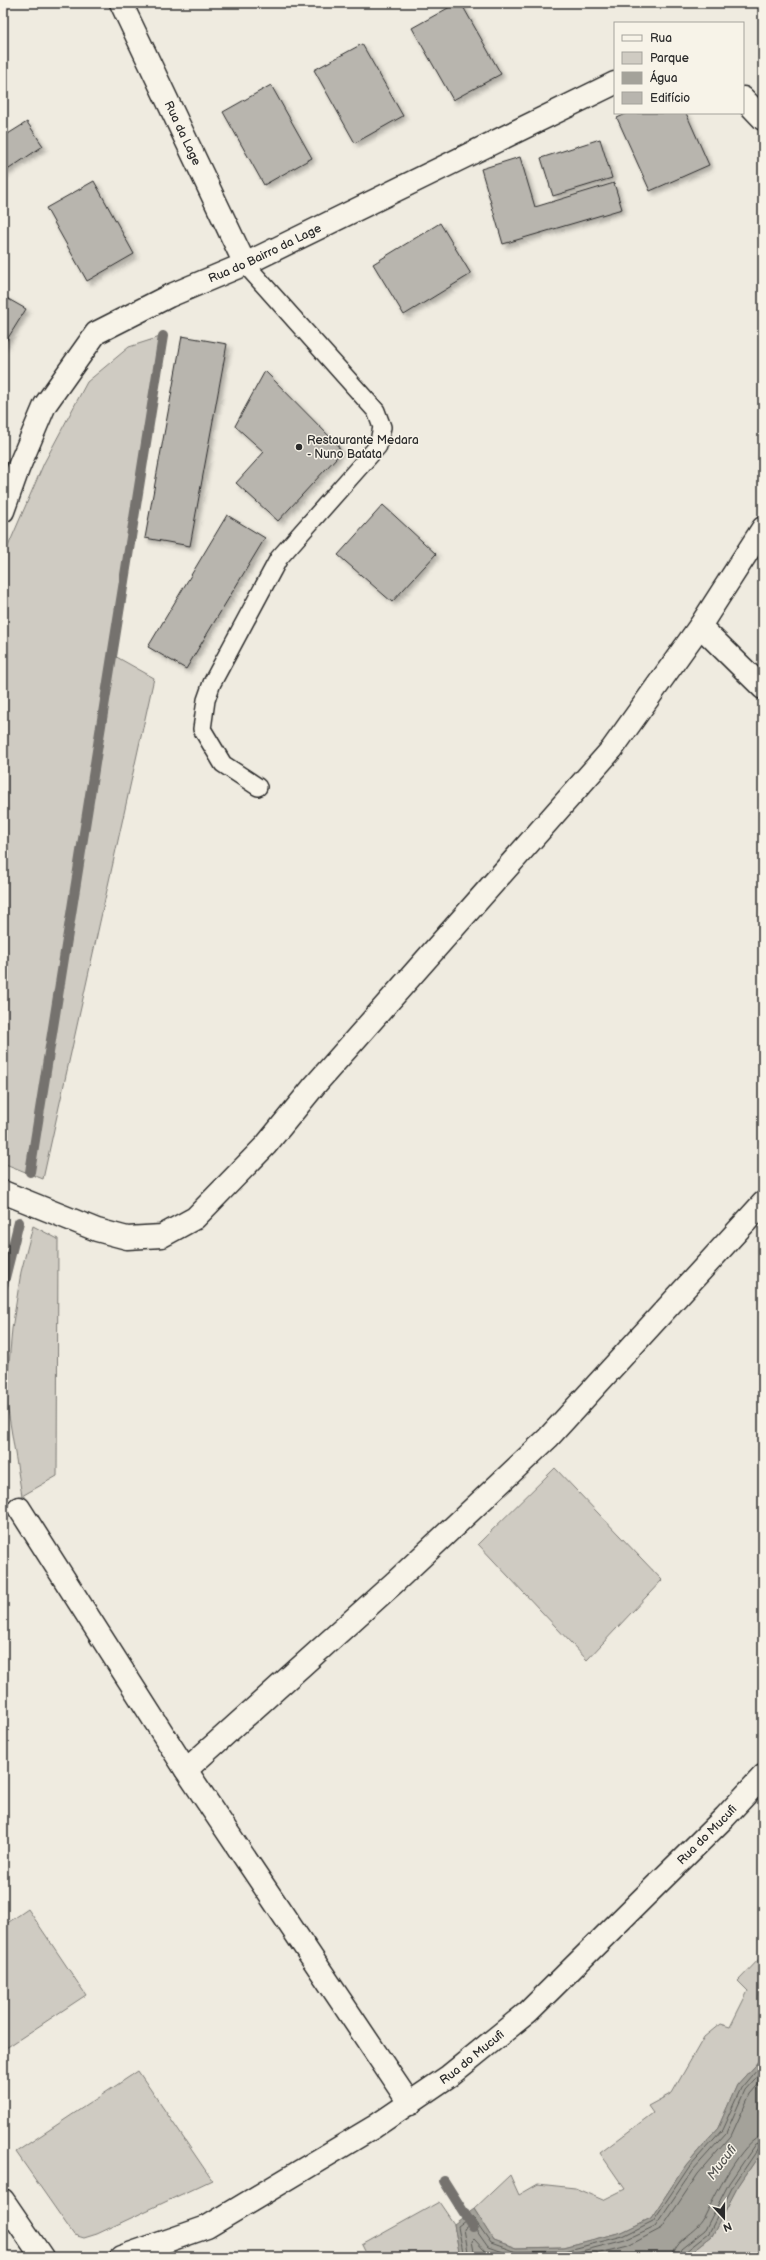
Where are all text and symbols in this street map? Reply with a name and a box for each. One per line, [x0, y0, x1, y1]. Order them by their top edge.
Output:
legend [614, 22, 744, 114]
text: Rua [650, 31, 672, 46]
text: Parque [650, 51, 689, 66]
text: Água [650, 69, 678, 86]
text: Edifício [650, 91, 690, 106]
street label: Rua da Lage [161, 99, 204, 168]
street label: Rua do Bairro da Lage [206, 221, 324, 287]
place label: Restaurante Medara - Nuno Batata [307, 433, 419, 462]
marker: Restaurante Medara - Nuno Batata [294, 442, 304, 452]
street label: Rua do Mucufi [674, 1802, 740, 1868]
street label: Rua do Mucufi [437, 2027, 508, 2088]
water label: Mucufi [704, 2142, 740, 2183]
north arrow [704, 2198, 744, 2238]
text: N [721, 2219, 734, 2234]

